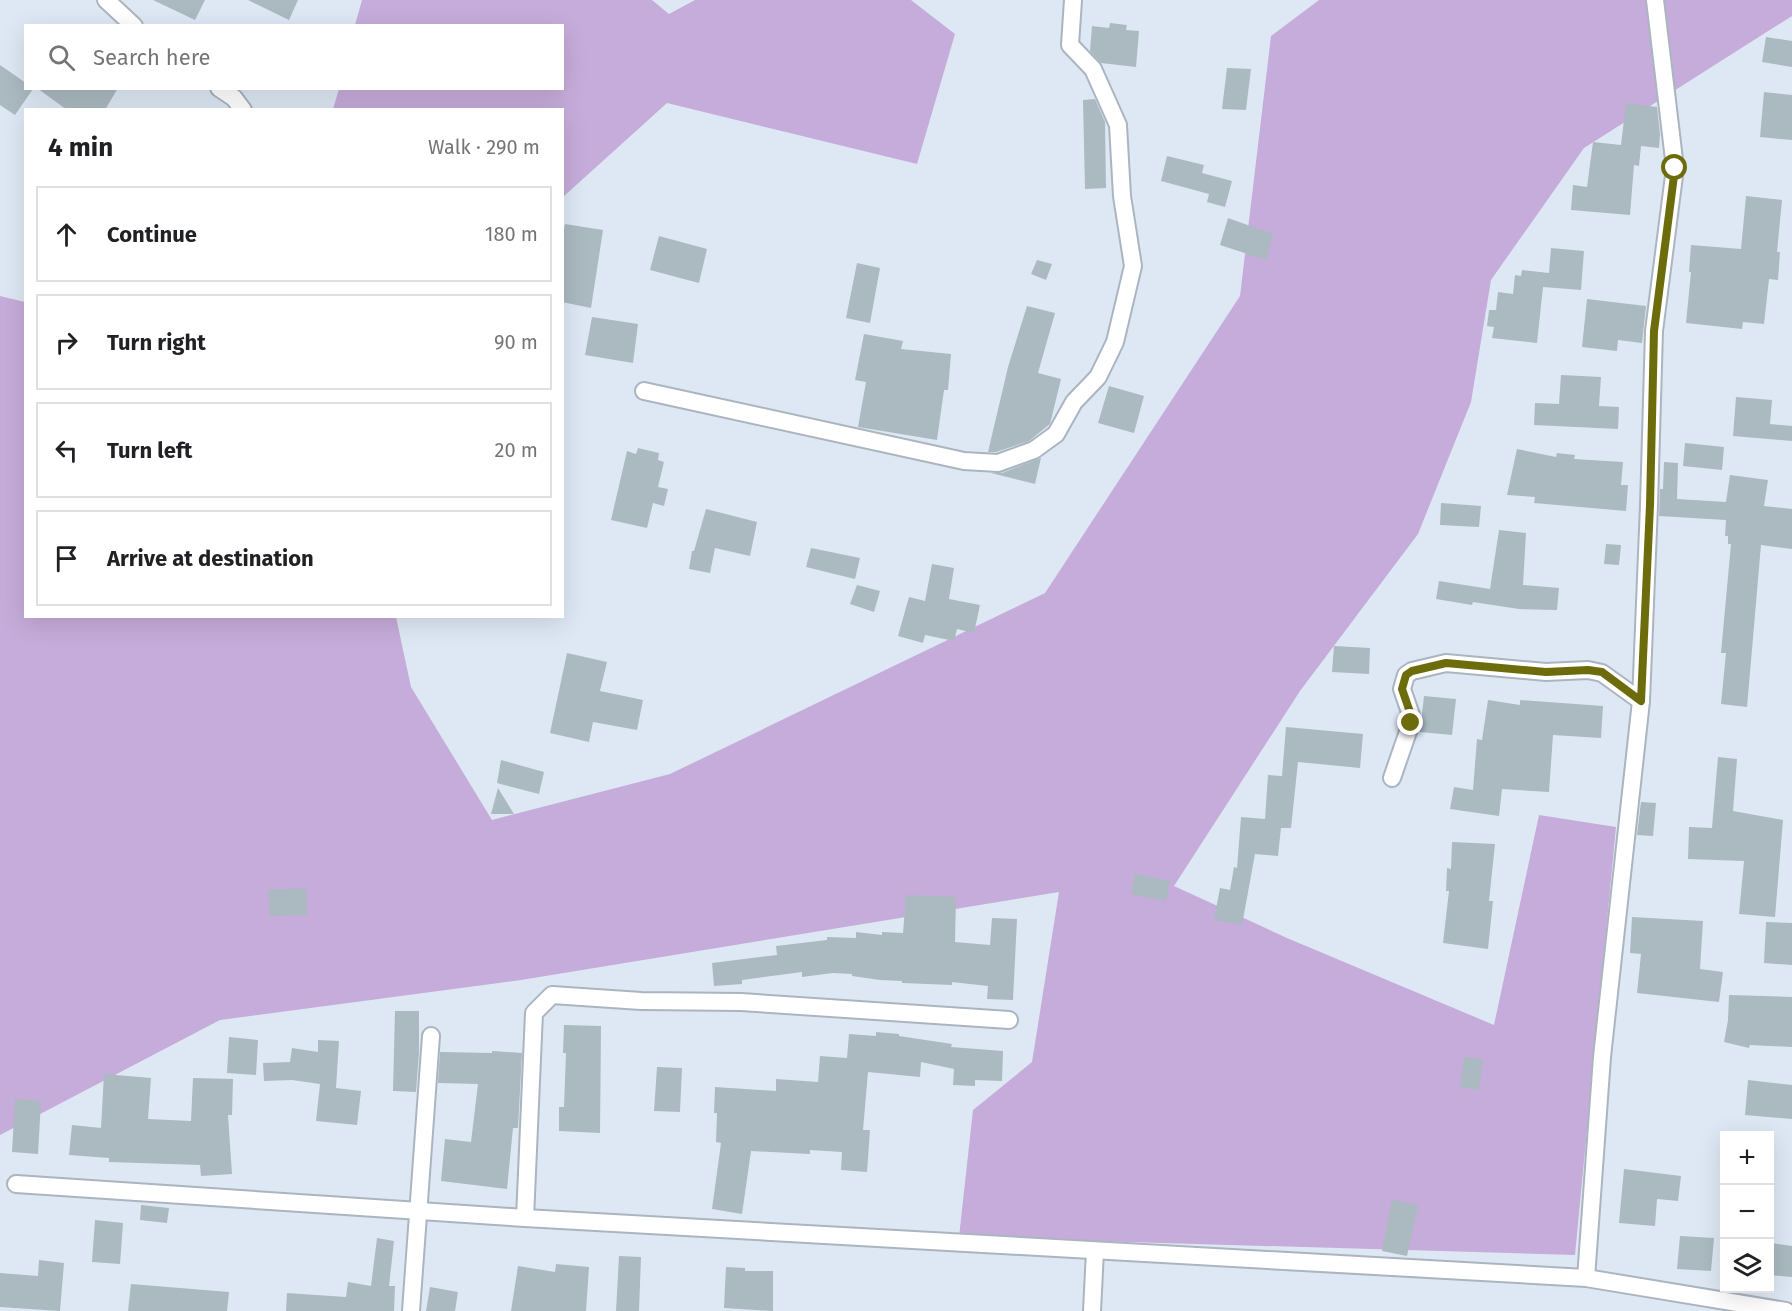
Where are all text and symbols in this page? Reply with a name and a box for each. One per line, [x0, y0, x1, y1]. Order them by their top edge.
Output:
search box [24, 24, 564, 90]
icon: search [45, 41, 78, 74]
text: Search here [93, 44, 211, 71]
text: 4 min [48, 132, 113, 163]
text: Walk · 290 m [428, 135, 540, 159]
route start [1661, 154, 1687, 180]
icon: ahead [50, 218, 83, 251]
text: Continue [107, 221, 197, 248]
text: 180 m [485, 222, 538, 246]
icon: right [50, 326, 83, 359]
text: Turn right [107, 329, 206, 356]
text: 90 m [494, 330, 538, 354]
icon: left [50, 434, 83, 467]
text: Turn left [107, 437, 192, 464]
text: 20 m [495, 438, 538, 462]
icon: arrive [50, 542, 83, 575]
text: Arrive at destination [107, 545, 314, 572]
route end [1397, 709, 1423, 735]
map controls [1720, 1131, 1774, 1293]
button: + [1720, 1131, 1774, 1185]
button: − [1720, 1185, 1774, 1239]
button: layers [1720, 1239, 1774, 1293]

